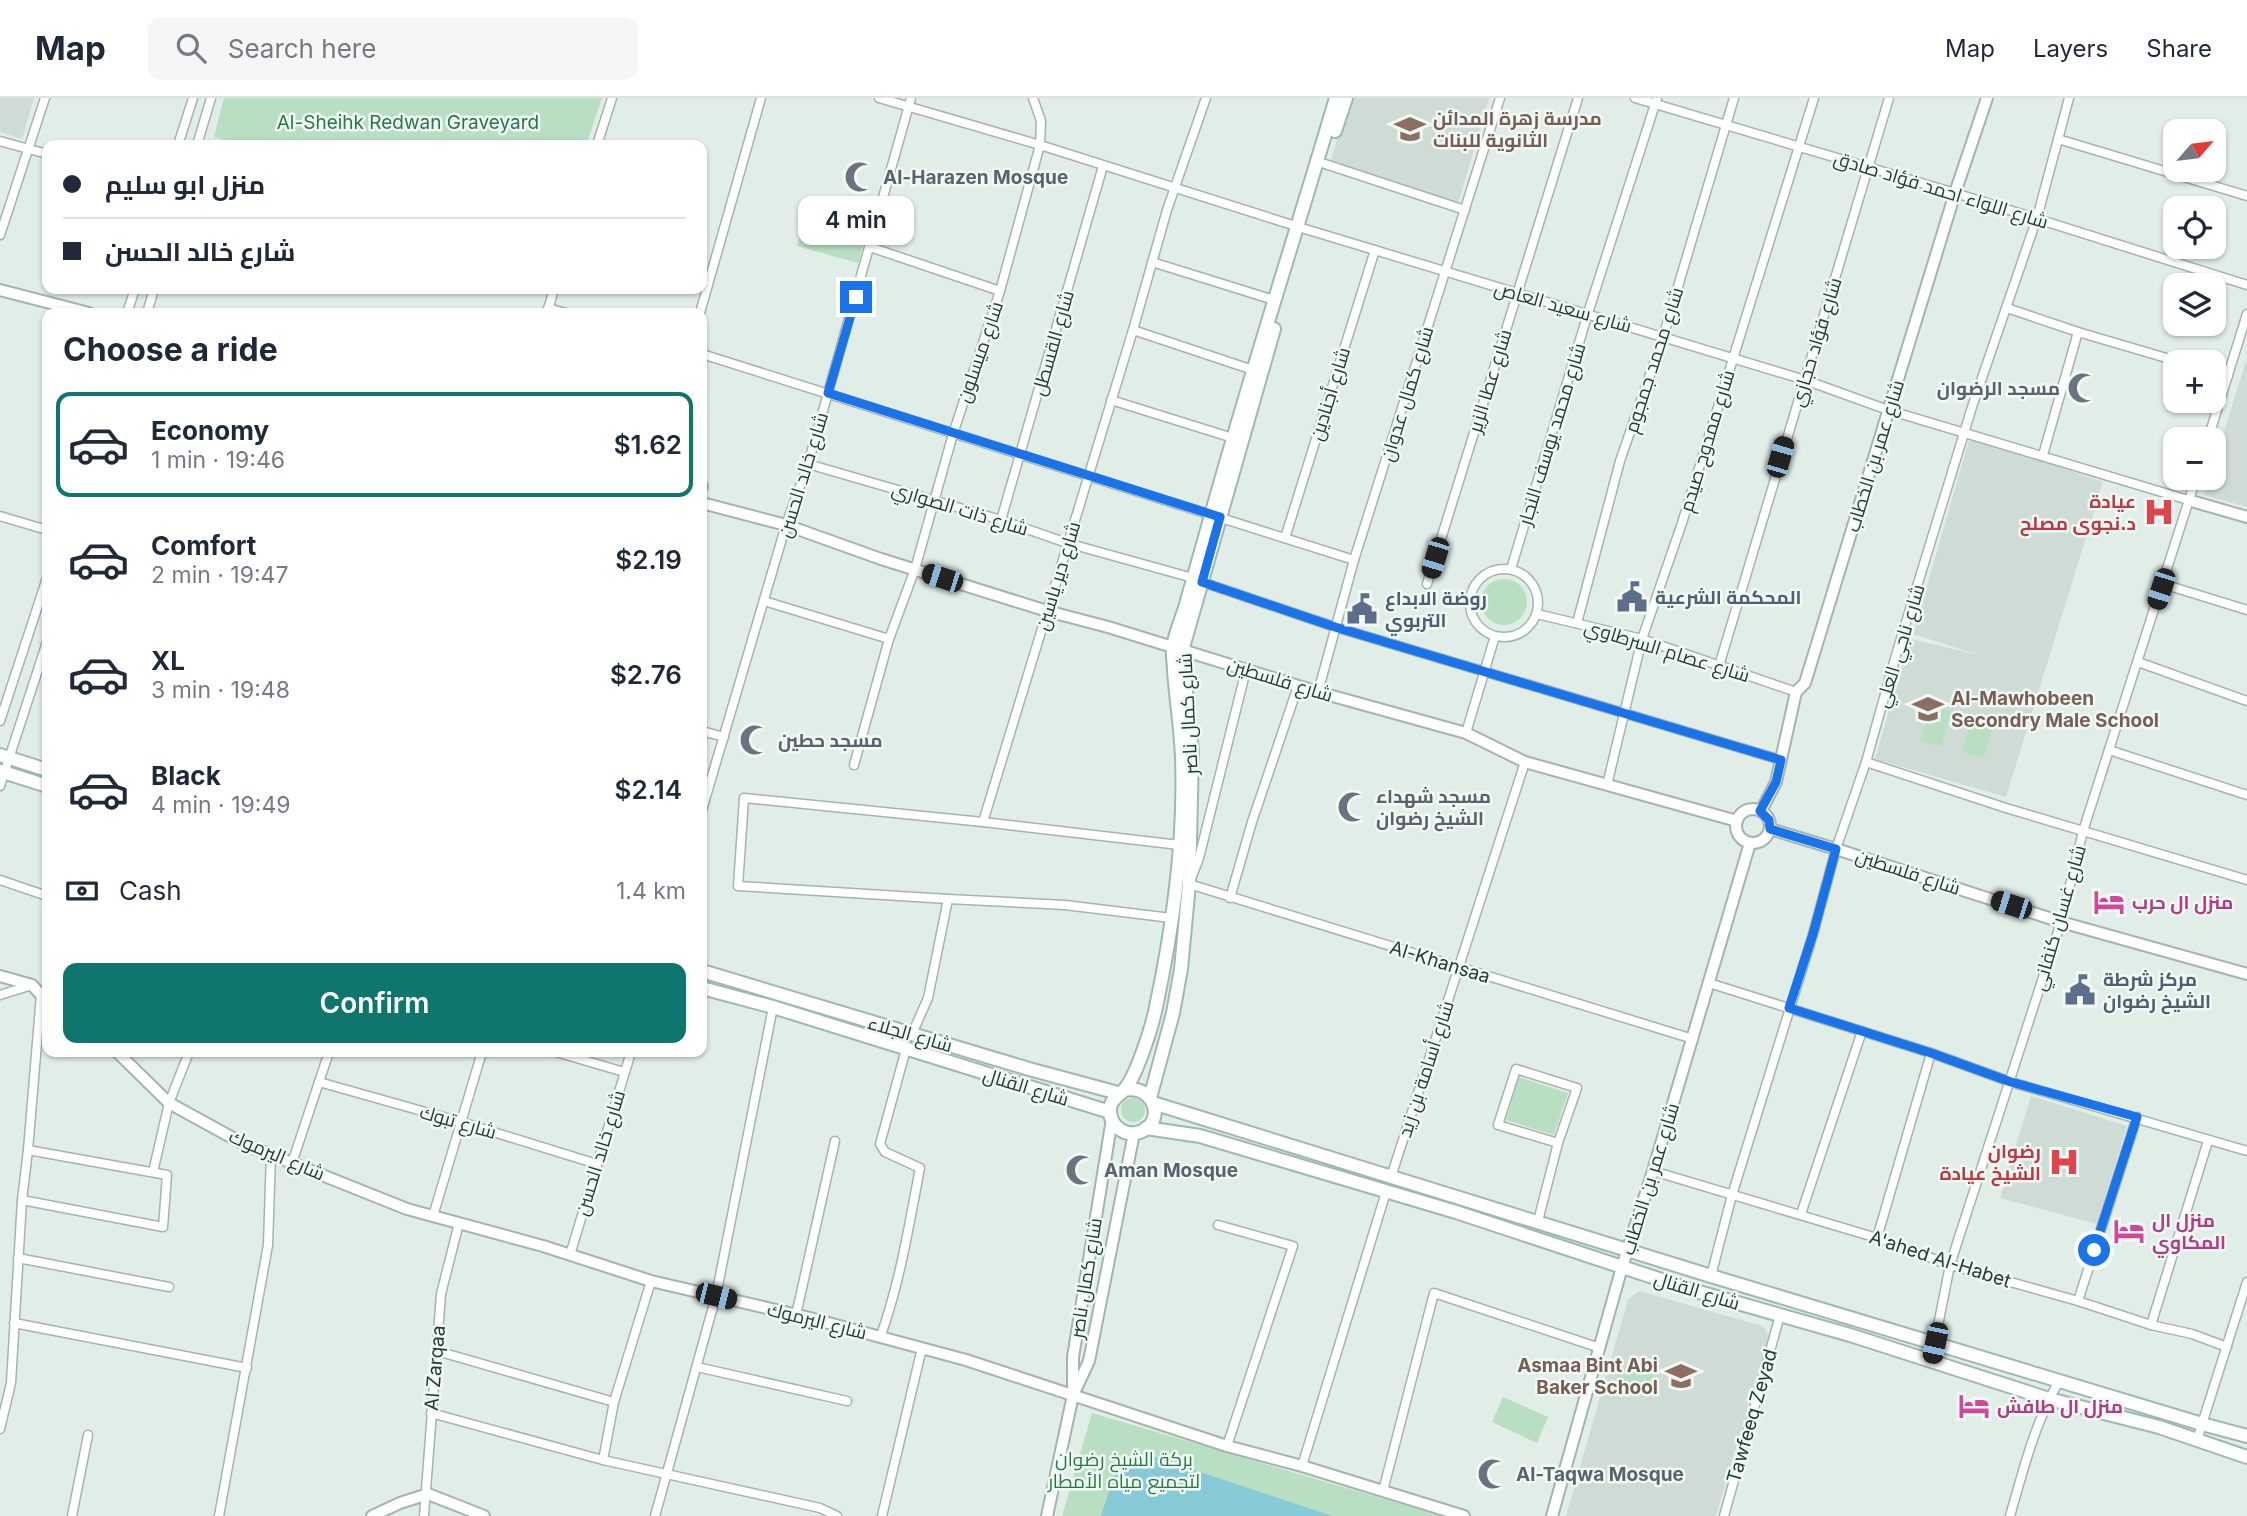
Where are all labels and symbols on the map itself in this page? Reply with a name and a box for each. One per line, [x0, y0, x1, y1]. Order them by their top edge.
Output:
place label: مدرسة زهرة المدائن الثانوية للبنات [1433, 107, 1602, 152]
park label: Al-Sheihk Redwan Graveyard [277, 111, 539, 134]
school or university icon: مدرسة زهرة المدائن الثانوية للبنات [1393, 112, 1427, 146]
north arrow [2163, 119, 2226, 182]
street label: شارع اللواء احمد فؤاد صادق [1830, 146, 2051, 236]
mosque icon: Al-Harazen Mosque [843, 160, 877, 194]
place label: Al-Harazen Mosque [883, 166, 1068, 189]
callout: 4 min [798, 195, 914, 244]
street label: شارع فؤاد حجازي [1785, 275, 1849, 410]
street label: شارع سعيد العاص [1491, 276, 1634, 340]
route end [840, 281, 872, 313]
street label: شارع محمد جمجوم [1620, 284, 1690, 436]
street label: شارع القسطل [1027, 288, 1081, 399]
street label: شارع ميسلون [952, 298, 1010, 406]
street label: شارع كمال عدوان [1376, 324, 1440, 465]
street label: شارع عطا الزير [1463, 327, 1519, 437]
street label: شارع محمد يوسف النجار [1513, 340, 1593, 529]
street label: شارع أجنادين [1305, 344, 1357, 444]
street label: شارع ممدوح صيدم [1674, 367, 1741, 515]
mosque icon: مسجد الرضوان [2066, 371, 2100, 405]
street label: شارع عمر بن الخطاب [1841, 377, 1911, 535]
place label: مسجد الرضوان [1937, 377, 2060, 400]
street label: شارع خالد الحسن [773, 409, 835, 541]
car [1765, 434, 1796, 480]
street label: شارع ذات الصواري [888, 477, 1031, 544]
place label: عيادة د.نجوى مصلح [2020, 490, 2136, 537]
hospital icon: عيادة د.نجوى مصلح [2142, 495, 2176, 529]
street label: شارع دير ياسين [1031, 519, 1087, 634]
car [1419, 535, 1452, 581]
car [919, 562, 966, 594]
car [2145, 566, 2178, 612]
public building icon: المحكمة الشرعية [1615, 580, 1649, 614]
street label: شارع ناجي العلي [1870, 581, 1933, 711]
place label: المحكمة الشرعية [1655, 586, 1802, 609]
place label: روضة الابداع التربوي [1385, 587, 1487, 636]
public building icon: روضة الابداع التربوي [1345, 592, 1379, 626]
street label: شارع عصام السرطاوي [1581, 615, 1752, 690]
street label: شارع كمال ناصر [1173, 652, 1205, 776]
street label: شارع فلسطين [1224, 653, 1335, 709]
place label: Al-Mawhobeen Secondry Male School [1951, 687, 2159, 732]
school or university icon: Al-Mawhobeen Secondry Male School [1911, 692, 1945, 726]
mosque icon: مسجد حطين [738, 723, 772, 757]
place label: مسجد حطين [778, 729, 882, 752]
place label: مسجد شهداء الشيخ رضوان [1376, 785, 1491, 832]
mosque icon: مسجد شهداء الشيخ رضوان [1336, 790, 1370, 824]
street label: شارع غسان كنفاني [2027, 843, 2094, 994]
street label: شارع فلسطين [1852, 844, 1963, 902]
hotel icon: منزل ال حرب [2092, 885, 2126, 919]
car [1988, 889, 2035, 921]
place label: منزل ال حرب [2132, 891, 2233, 915]
street label: Al-Khansaa [1387, 936, 1493, 988]
place label: مركز شرطة الشيخ رضوان [2103, 968, 2211, 1015]
public building icon: مركز شرطة الشيخ رضوان [2063, 973, 2097, 1007]
street label: شارع أسامة بن زيد [1393, 998, 1461, 1141]
street label: شارع الجلاء [864, 1011, 955, 1059]
street label: شارع القنال [980, 1063, 1072, 1113]
street label: شارع خالد الحسن [570, 1087, 632, 1219]
street label: شارع تبوك [416, 1100, 499, 1146]
street label: شارع عمر بن الخطاب [1616, 1100, 1686, 1258]
street label: شارع اليرموك [225, 1125, 328, 1187]
place label: رضوان الشيخ عيادة [1940, 1140, 2041, 1187]
hospital icon: رضوان الشيخ عيادة [2047, 1145, 2081, 1179]
mosque icon: Aman Mosque [1064, 1153, 1098, 1187]
place label: Aman Mosque [1104, 1159, 1238, 1182]
place label: منزل ال المكاوي [2152, 1209, 2226, 1258]
hotel icon: منزل ال المكاوي [2112, 1214, 2146, 1248]
street label: شارع كمال ناصر [1065, 1216, 1109, 1341]
street label: A'ahed Al-Habet [1866, 1225, 2014, 1293]
route start [2078, 1234, 2110, 1266]
street label: شارع القنال [1651, 1267, 1743, 1317]
car [694, 1281, 739, 1311]
street label: شارع اليرموك [764, 1298, 869, 1346]
car [1921, 1320, 1950, 1366]
street label: Al Zarqaa [420, 1324, 450, 1412]
street label: Tawfeeq Zeyad [1722, 1346, 1782, 1486]
place label: Asmaa Bint Abi Baker School [1517, 1354, 1658, 1399]
school or university icon: Asmaa Bint Abi Baker School [1664, 1359, 1698, 1393]
hotel icon: منزل ال طافش [1957, 1389, 1991, 1423]
place label: منزل ال طافش [1997, 1395, 2123, 1419]
park label: بركة الشيخ رضوان لتجميع مياه الأمطار [1047, 1448, 1200, 1495]
mosque icon: Al-Taqwa Mosque [1476, 1457, 1510, 1491]
place label: Al-Taqwa Mosque [1516, 1463, 1684, 1486]

